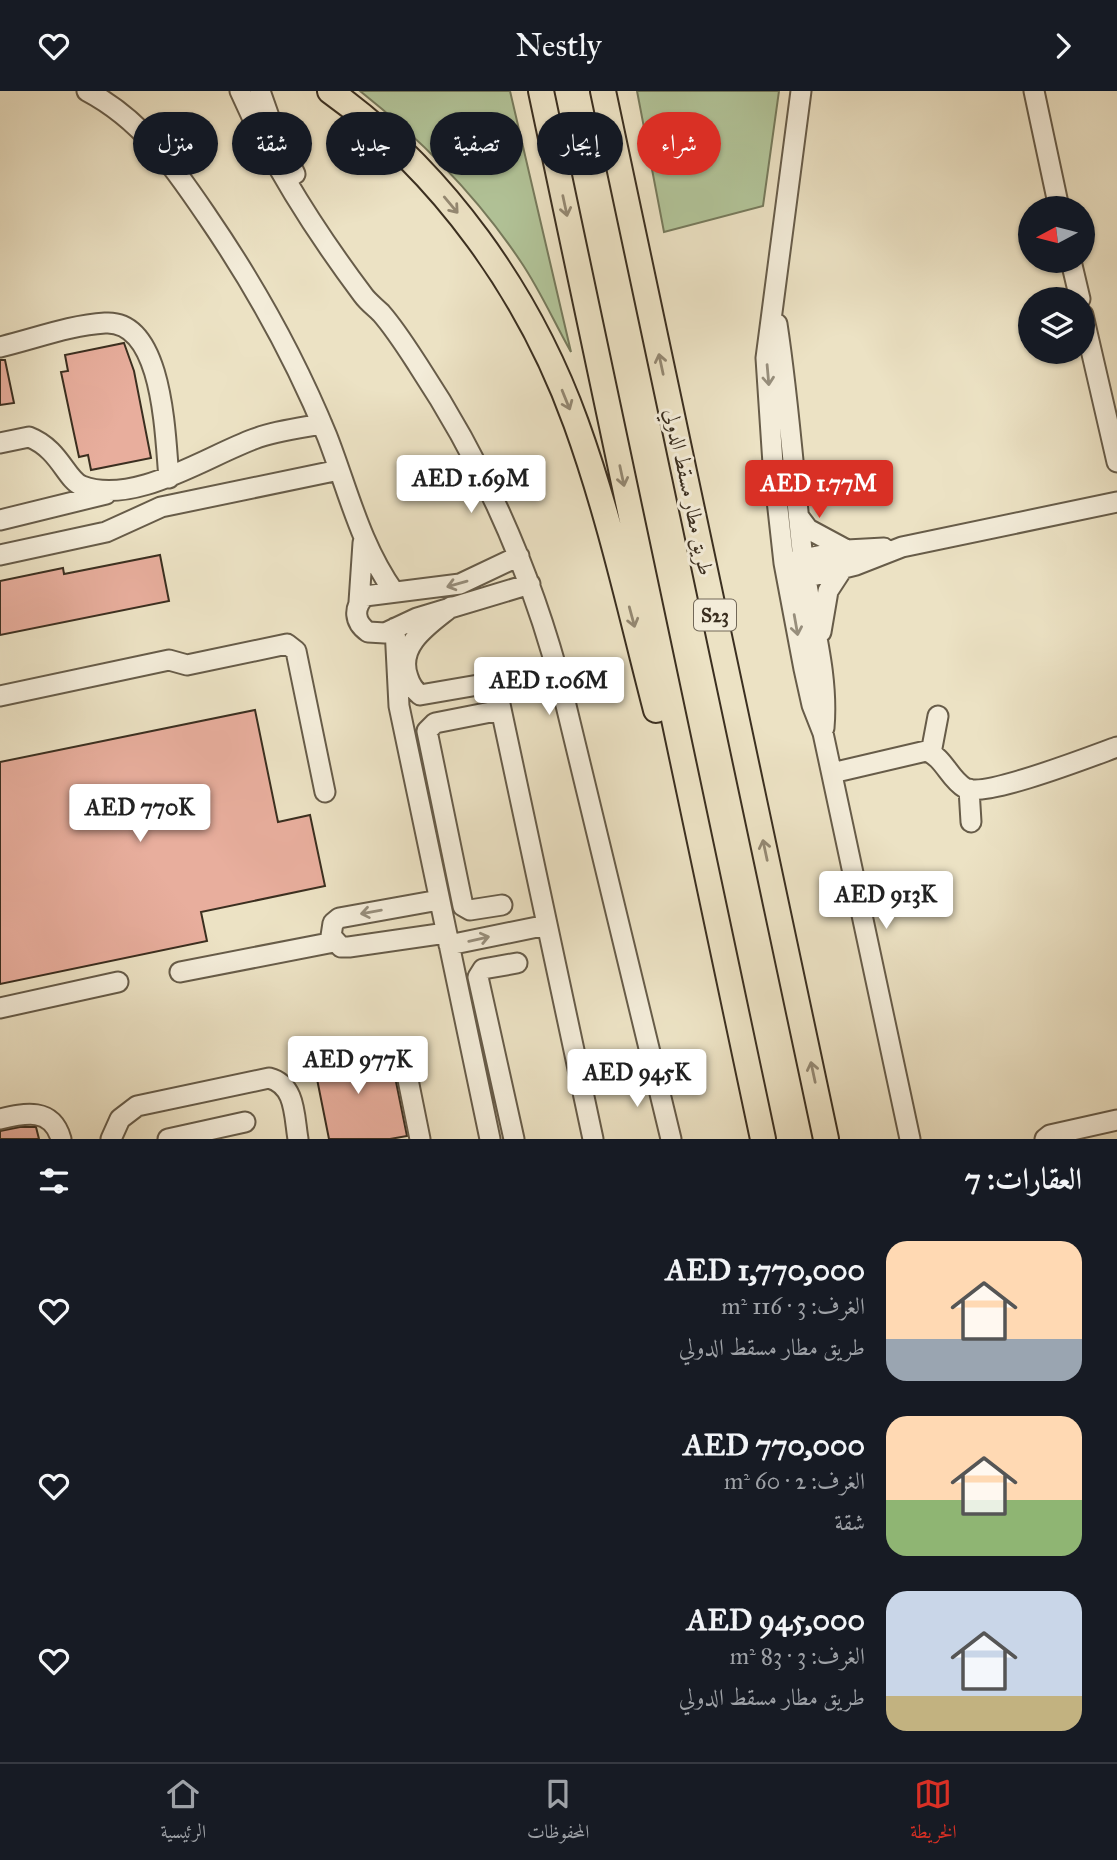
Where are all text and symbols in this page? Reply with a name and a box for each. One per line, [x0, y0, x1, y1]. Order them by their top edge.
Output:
text: Nestly [515, 26, 602, 65]
icon: heart [35, 27, 73, 65]
icon: forward [1044, 27, 1082, 65]
chip: منزل [133, 112, 218, 175]
chip: شقة [232, 112, 312, 175]
chip: جديد [326, 112, 416, 175]
chip: تصفية [430, 112, 523, 175]
chip: إيجار [537, 112, 623, 175]
chip: شراء [637, 112, 721, 175]
one-way arrow [559, 194, 573, 217]
one-way arrow [443, 195, 459, 213]
north arrow [1018, 196, 1096, 273]
map controls [1018, 196, 1095, 364]
button: layers [1018, 287, 1095, 364]
one-way arrow [654, 353, 668, 376]
one-way arrow [761, 363, 774, 385]
one-way arrow [561, 388, 574, 410]
street label: طريق مطار مسقط الدولي [655, 406, 719, 579]
pin: AED 1.69M [391, 455, 551, 515]
pin: AED 1.77M [739, 461, 899, 520]
text: AED 1.69M [413, 464, 529, 492]
one-way arrow [616, 464, 630, 487]
text: AED 1.77M [761, 469, 877, 497]
one-way arrow [446, 578, 468, 591]
road number: S23 [694, 600, 736, 631]
one-way arrow [626, 605, 639, 628]
one-way arrow [789, 613, 803, 636]
pin: AED 1.06M [469, 657, 629, 717]
text: AED 1.06M [490, 666, 608, 694]
pin: AED 770K [68, 785, 212, 844]
text: AED 770K [85, 793, 195, 821]
one-way arrow [758, 839, 772, 862]
pin: AED 913K [814, 871, 958, 931]
text: AED 913K [835, 880, 937, 908]
one-way arrow [361, 906, 383, 919]
one-way arrow [467, 931, 490, 945]
pin: AED 977K [286, 1037, 430, 1096]
text: AED 977K [304, 1045, 412, 1073]
pin: AED 945K [565, 1049, 709, 1109]
text: AED 945K [583, 1058, 691, 1086]
one-way arrow [805, 1061, 819, 1084]
text: العقارات: 7 [965, 1161, 1082, 1197]
icon: filters [35, 1162, 73, 1200]
text: AED 1,770,000 [666, 1252, 865, 1288]
icon: home [942, 1269, 1026, 1353]
icon: heart [35, 1292, 73, 1330]
text: الغرف: 3 · 116 m² [721, 1292, 865, 1320]
text: طريق مطار مسقط الدولي [679, 1333, 865, 1361]
text: AED 770,000 [684, 1427, 865, 1463]
icon: home [942, 1444, 1026, 1528]
icon: heart [35, 1467, 73, 1505]
text: الغرف: 2 · 60 m² [724, 1467, 865, 1495]
text: شقة [835, 1508, 865, 1536]
text: AED 945,000 [687, 1602, 865, 1638]
icon: home [942, 1619, 1026, 1703]
icon: heart [35, 1642, 73, 1680]
text: الغرف: 3 · 83 m² [730, 1642, 865, 1670]
text: طريق مطار مسقط الدولي [679, 1683, 865, 1711]
tab: الرئيسية [160, 1775, 206, 1850]
tab: المحفوظات [527, 1775, 590, 1850]
tab: الخريطة [910, 1775, 957, 1850]

